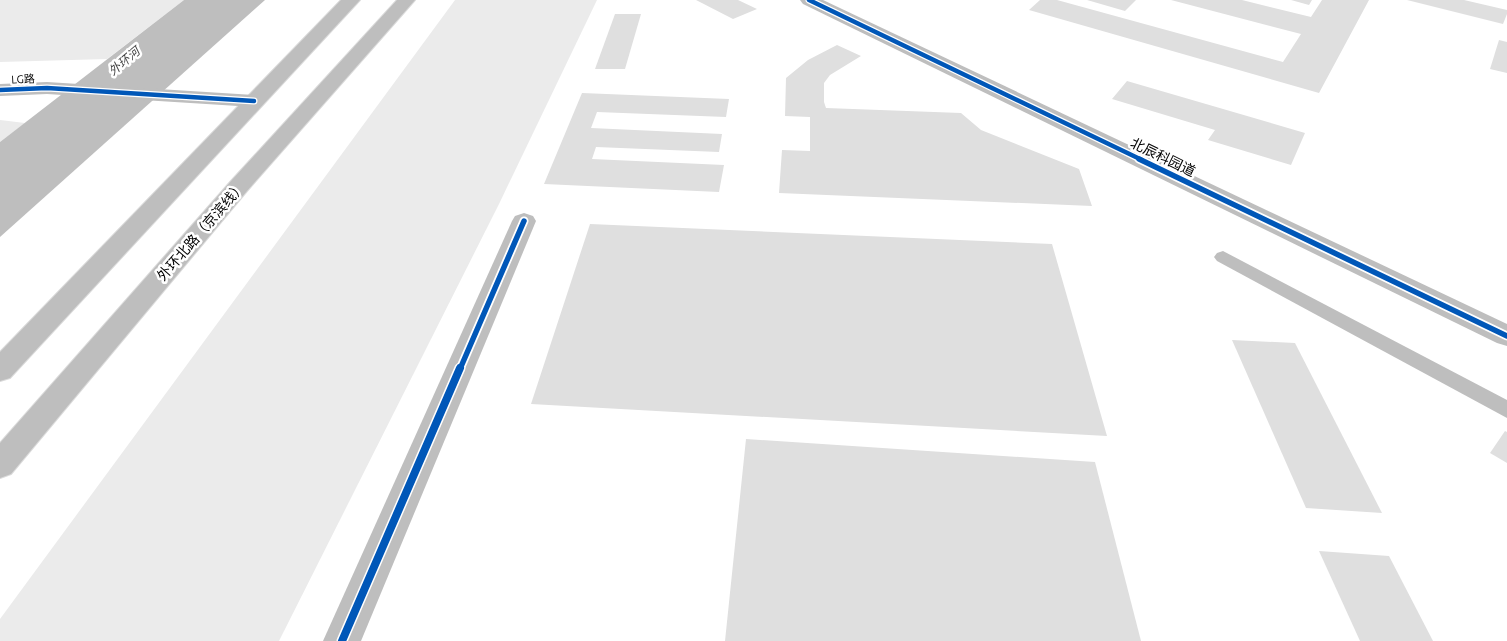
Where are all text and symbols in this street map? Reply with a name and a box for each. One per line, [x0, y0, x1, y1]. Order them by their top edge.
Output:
water label: 外环河 [106, 43, 143, 78]
street label: LG路 [11, 72, 35, 86]
street label: 北辰科园道 [1128, 134, 1198, 180]
street label: 外环北路（京滨线） [154, 178, 248, 284]

